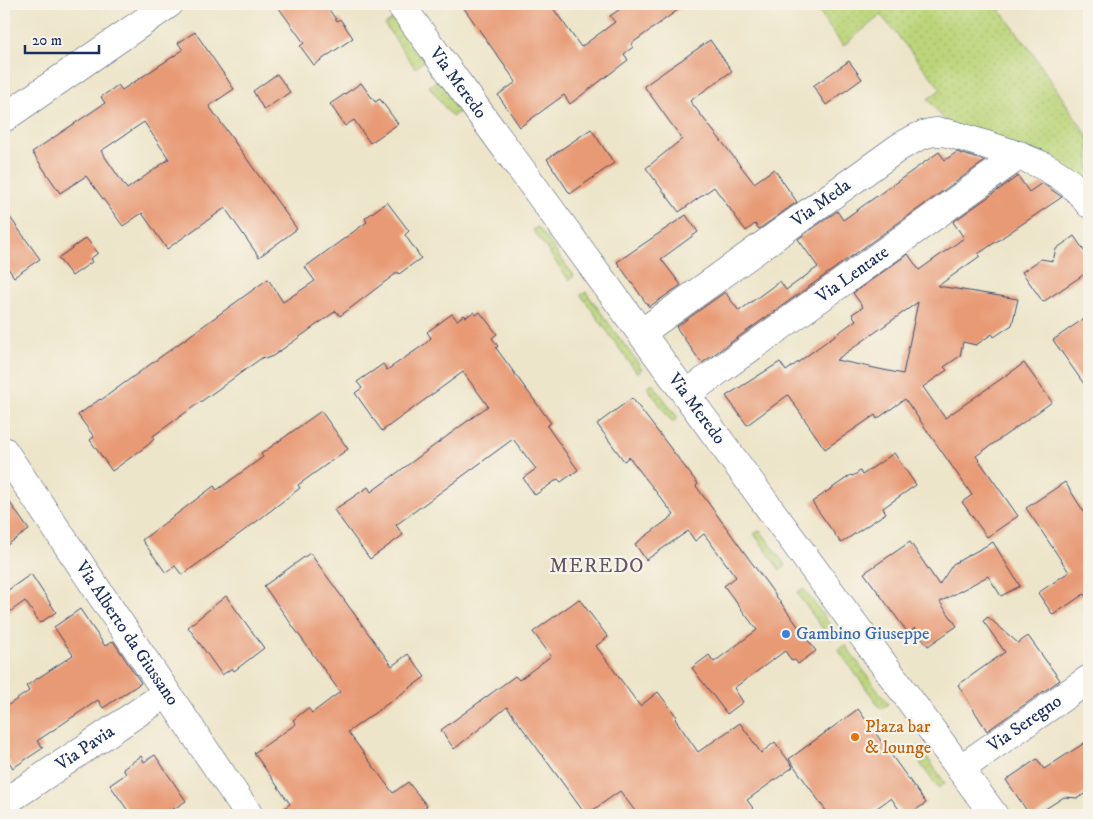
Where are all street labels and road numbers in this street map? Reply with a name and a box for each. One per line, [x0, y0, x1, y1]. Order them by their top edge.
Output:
street label: Via Meredo [424, 42, 491, 123]
street label: Via Meda [786, 174, 855, 233]
street label: Via Lentate [811, 241, 893, 309]
street label: Via Meredo [663, 368, 730, 449]
street label: Via Alberto da Giussano [70, 556, 183, 710]
street label: Via Seregno [983, 690, 1066, 758]
street label: Via Pavia [51, 720, 119, 776]

